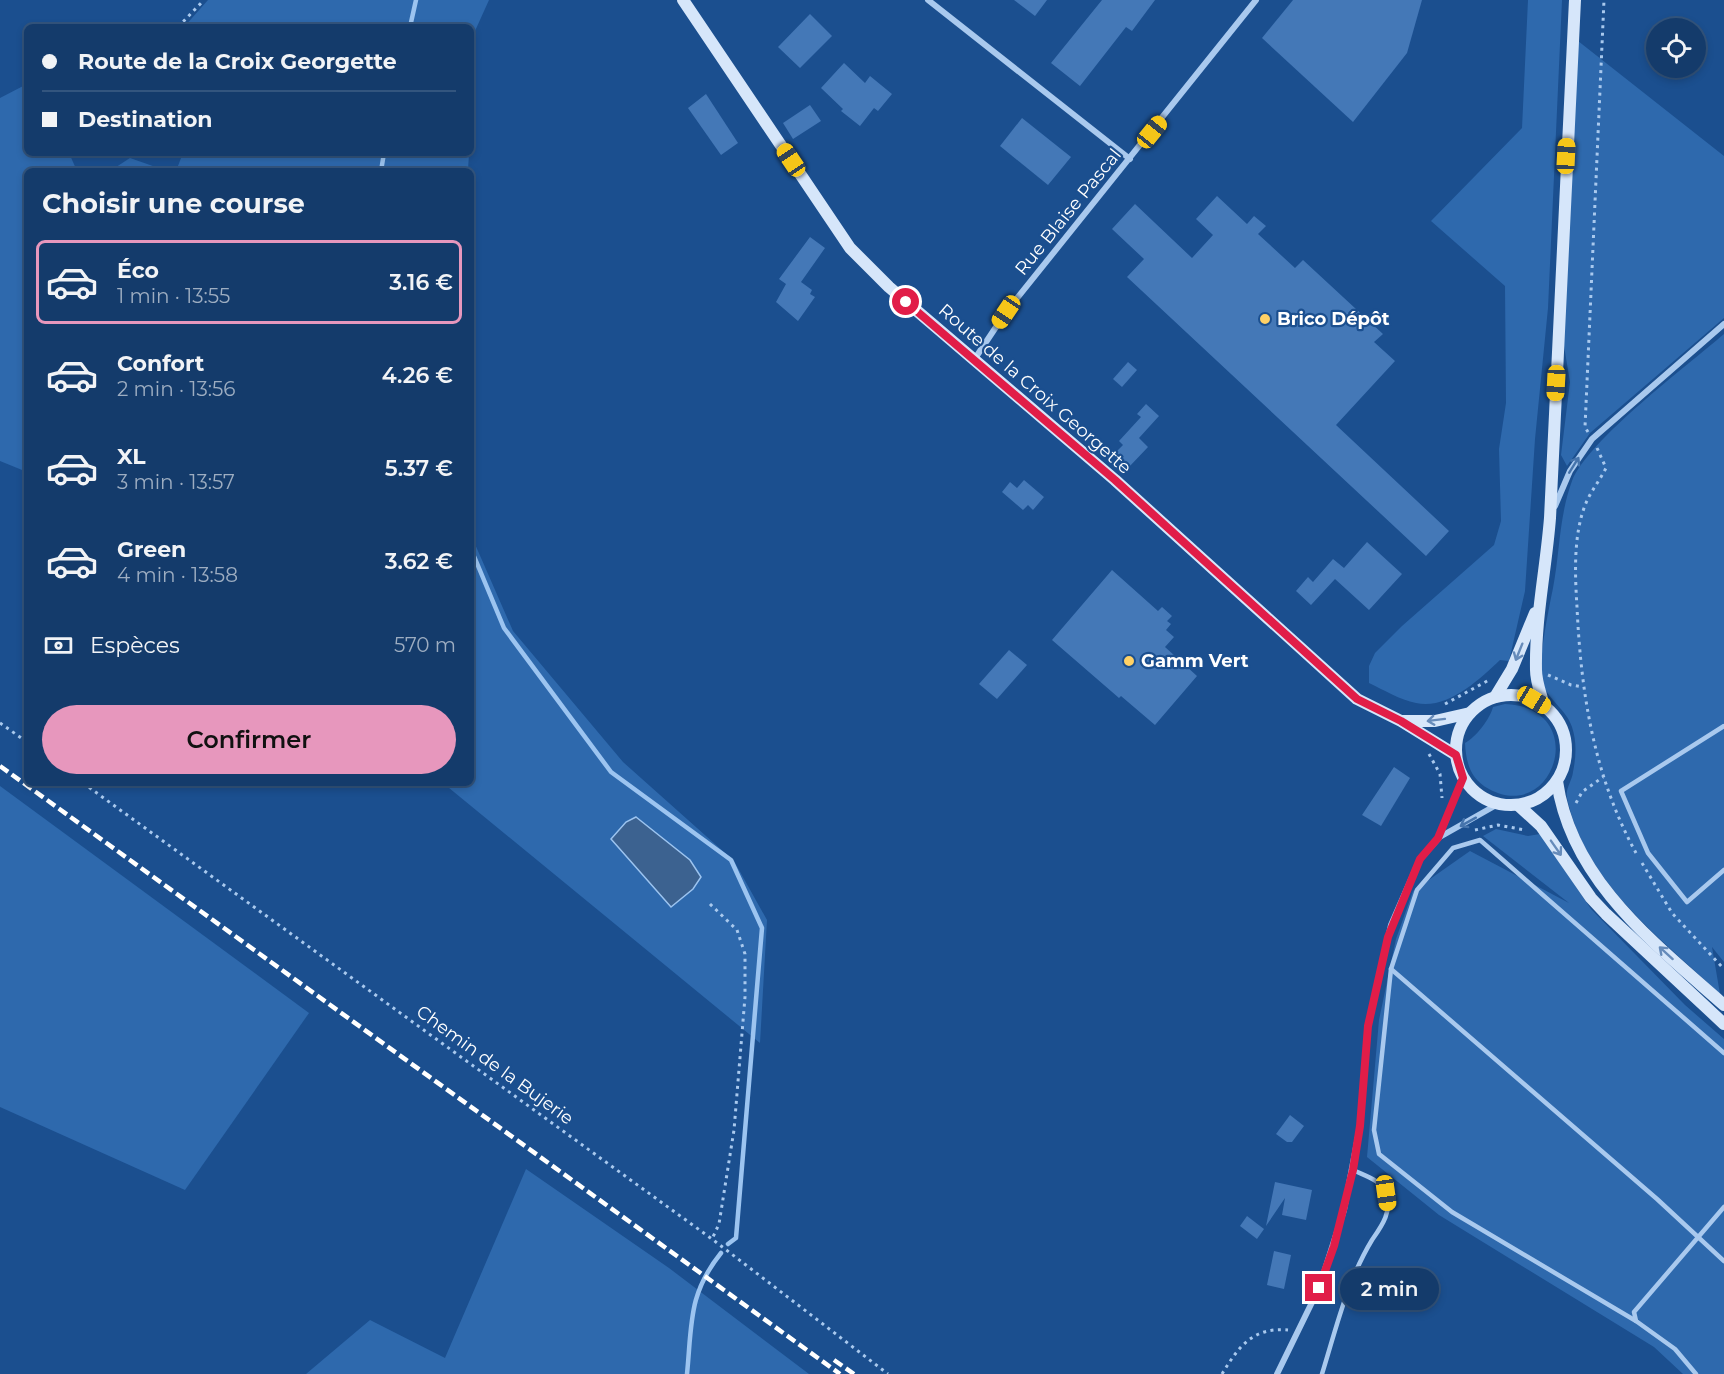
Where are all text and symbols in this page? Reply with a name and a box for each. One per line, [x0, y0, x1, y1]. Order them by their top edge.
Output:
map controls [1646, 18, 1706, 78]
button: locate [1646, 18, 1706, 78]
text: Route de la Croix Georgette [78, 48, 397, 75]
text: Destination [78, 106, 213, 133]
car [1134, 112, 1170, 152]
car [1556, 138, 1576, 174]
car [773, 140, 809, 180]
street label: Rue Blaise Pascal [1010, 144, 1126, 280]
text: Choisir une course [42, 187, 305, 220]
icon: car [45, 255, 99, 309]
text: Éco [117, 257, 159, 284]
text: 3.16 € [389, 269, 453, 296]
text: 1 min · 13:55 [117, 284, 230, 308]
route start [892, 288, 919, 315]
car [988, 292, 1024, 332]
street label: Route de la Croix Georgette [934, 299, 1136, 479]
place label: Brico Dépôt [1277, 308, 1390, 330]
marker: Brico Dépôt [1258, 312, 1272, 326]
icon: car [45, 348, 99, 402]
text: Confort [117, 350, 204, 377]
text: 4.26 € [382, 362, 453, 389]
car [1546, 365, 1566, 401]
text: 2 min · 13:56 [117, 377, 235, 401]
icon: car [45, 441, 99, 495]
text: XL [117, 443, 146, 470]
text: 5.37 € [385, 455, 453, 482]
one-way arrow [1569, 457, 1581, 474]
text: 3 min · 13:57 [117, 470, 235, 494]
icon: car [45, 534, 99, 588]
text: Green [117, 536, 186, 563]
text: 3.62 € [385, 548, 453, 575]
text: 4 min · 13:58 [117, 563, 238, 587]
icon: cash [42, 629, 75, 662]
text: Espèces [90, 632, 180, 659]
text: 570 m [394, 633, 456, 657]
one-way arrow [1513, 642, 1524, 660]
place label: Gamm Vert [1141, 650, 1249, 672]
marker: Gamm Vert [1122, 654, 1136, 668]
car [1514, 683, 1554, 717]
button: Confirmer [42, 705, 456, 774]
one-way arrow [1426, 714, 1446, 725]
one-way arrow [1460, 816, 1477, 828]
one-way arrow [1550, 840, 1563, 857]
one-way arrow [1658, 946, 1673, 960]
street label: Chemin de la Bujerie [412, 1001, 578, 1129]
car [1375, 1174, 1397, 1212]
callout: 2 min [1340, 1267, 1439, 1309]
route end [1305, 1274, 1332, 1301]
text: 2 min [1361, 1277, 1418, 1301]

